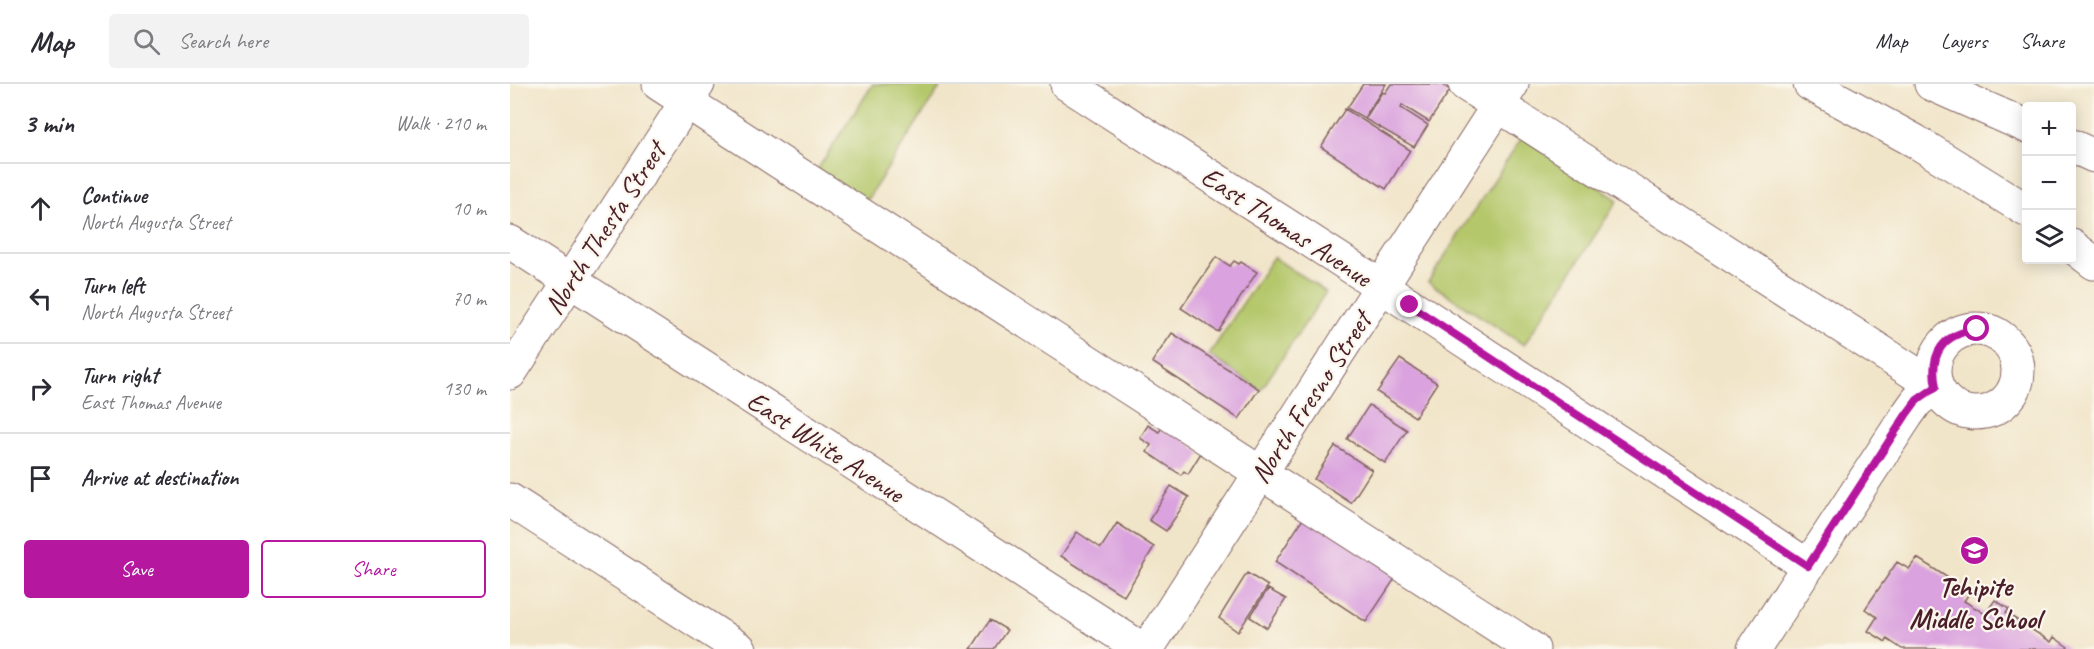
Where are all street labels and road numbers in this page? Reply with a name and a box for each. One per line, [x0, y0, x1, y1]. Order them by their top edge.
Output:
street label: North Thesta Street [536, 132, 675, 321]
street label: East Thomas Avenue [1195, 158, 1380, 296]
street label: North Fresno Street [1242, 302, 1381, 490]
street label: East White Avenue [741, 383, 912, 511]

